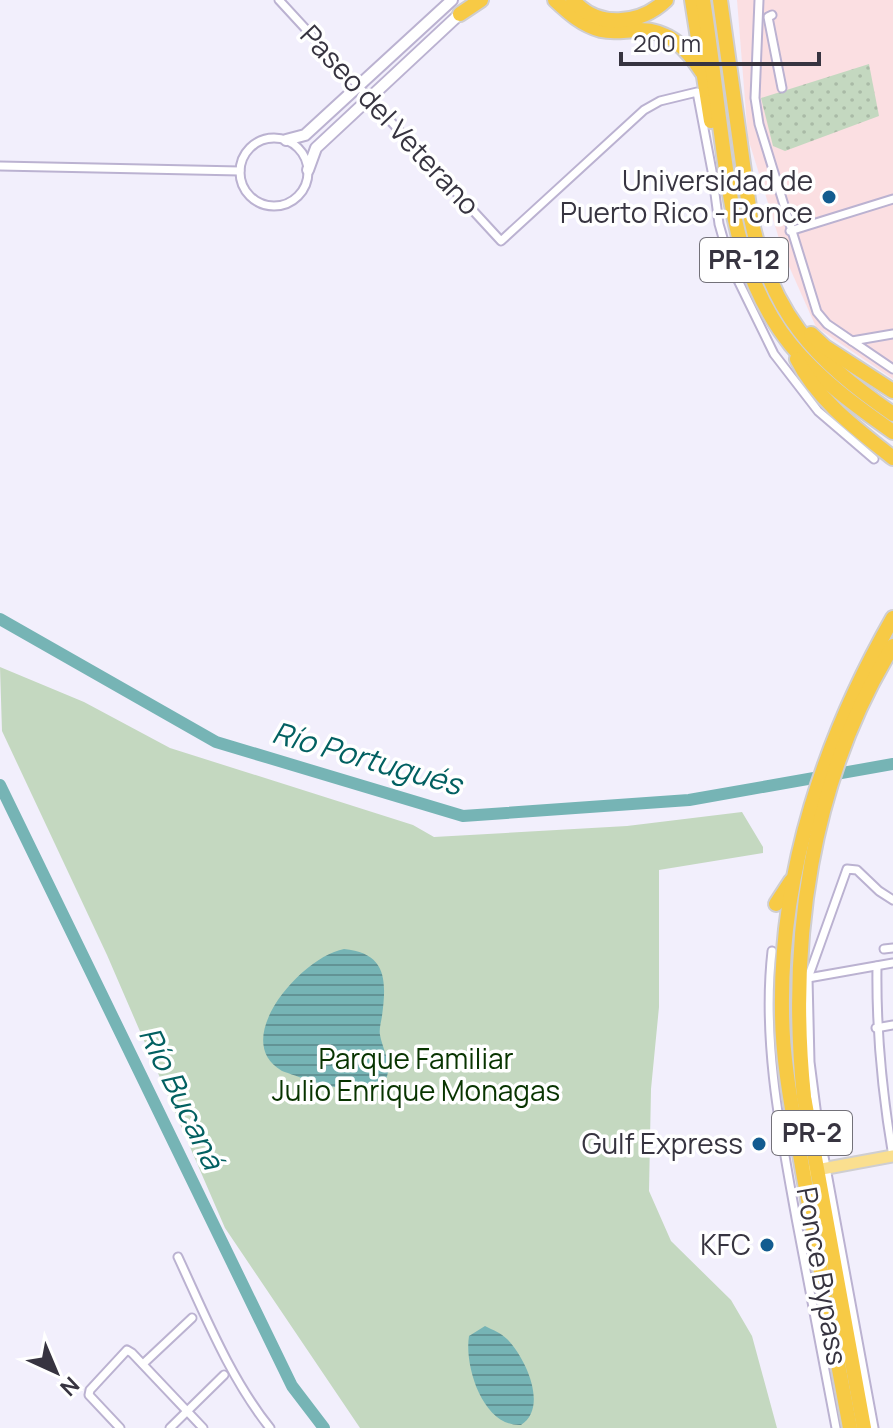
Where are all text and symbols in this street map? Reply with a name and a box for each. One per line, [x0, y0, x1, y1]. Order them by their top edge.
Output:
street label: Paseo del Veterano [293, 16, 489, 223]
scale bar [621, 16, 819, 66]
text: 200 m [633, 26, 701, 59]
place label: Universidad de Puerto Rico - Ponce [560, 161, 813, 231]
marker: Universidad de Puerto Rico - Ponce [820, 188, 838, 206]
road number: PR-12 [700, 238, 788, 282]
water label: Río Portugués [268, 711, 469, 805]
water label: Río Bucaná [130, 1019, 235, 1177]
park label: Parque Familiar Julio Enrique Monagas [272, 1039, 560, 1109]
road number: PR-2 [772, 1111, 852, 1155]
place label: Gulf Express [582, 1124, 743, 1162]
marker: Gulf Express [750, 1135, 768, 1153]
street label: Ponce Bypass [789, 1184, 857, 1368]
place label: KFC [700, 1225, 751, 1263]
marker: KFC [758, 1236, 776, 1254]
north arrow [16, 1332, 96, 1412]
text: N [54, 1370, 86, 1403]

